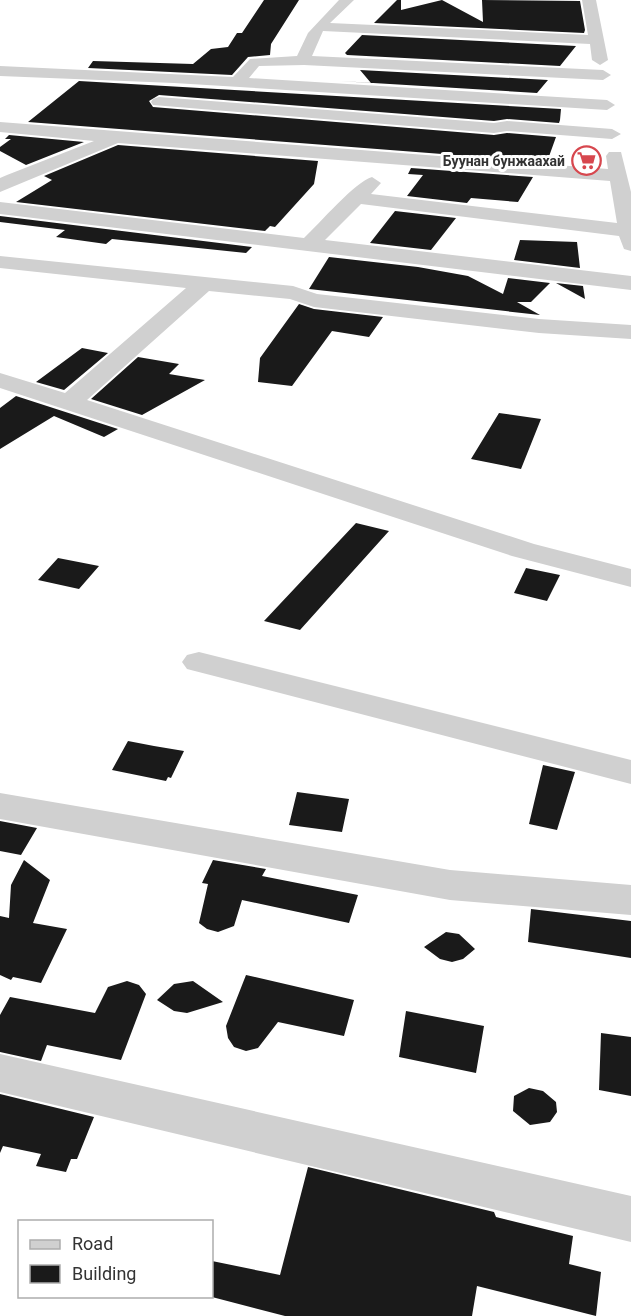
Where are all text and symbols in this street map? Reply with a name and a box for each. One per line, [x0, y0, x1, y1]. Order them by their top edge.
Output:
supermarket icon: Буунан бунжаахай [570, 145, 602, 177]
place label: Буунан бунжаахай [443, 153, 565, 169]
legend [18, 1220, 213, 1298]
text: Road [72, 1233, 113, 1254]
text: Building [72, 1263, 136, 1284]

